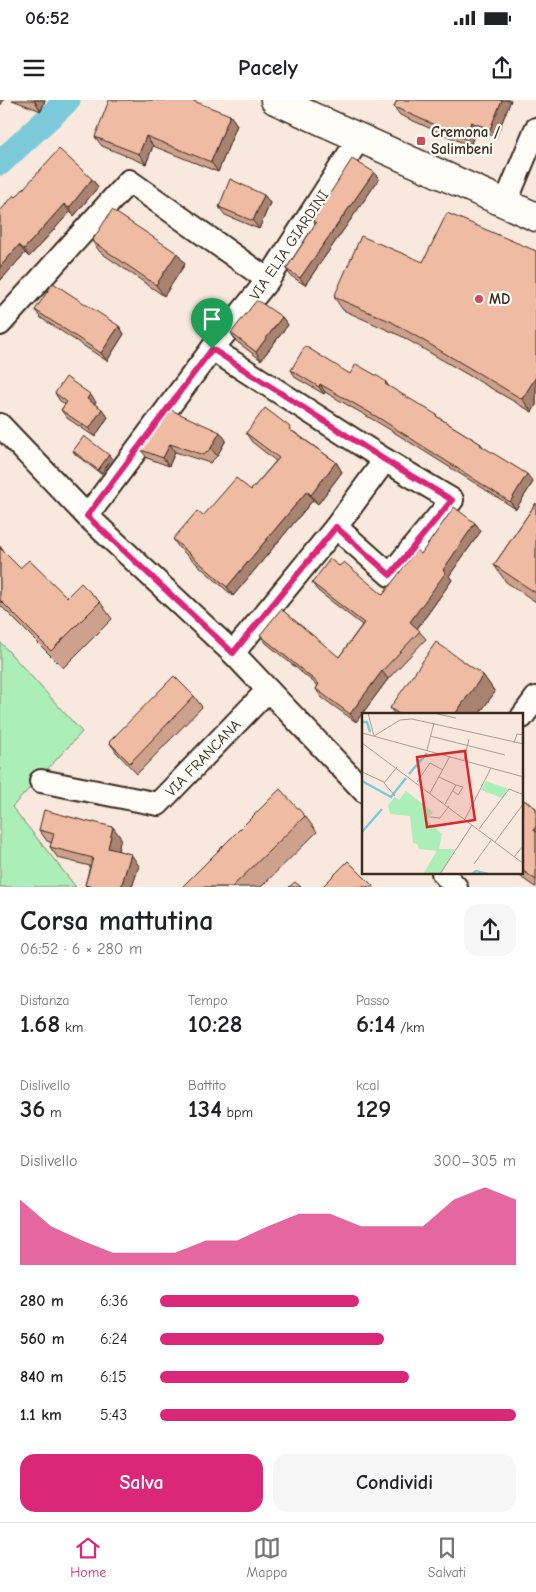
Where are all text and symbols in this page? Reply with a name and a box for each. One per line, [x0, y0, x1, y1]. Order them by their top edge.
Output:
text: 06:52 [25, 7, 69, 29]
icon: menu [20, 54, 48, 82]
icon: share [488, 54, 516, 82]
text: Pacely [238, 55, 298, 81]
place label: Cremona / Salimbeni [431, 123, 501, 158]
marker: Cremona / Salimbeni [415, 135, 427, 147]
street label: VIA ELIA GIARDINI [246, 187, 333, 303]
place label: MD [489, 290, 510, 308]
marker: MD [473, 293, 485, 305]
pin [191, 298, 233, 349]
icon: arrive [198, 305, 226, 333]
inset map [362, 713, 524, 874]
street label: VIA FRANCANA [162, 715, 245, 800]
button: share [464, 904, 516, 956]
text: Corsa mattutina [20, 905, 213, 937]
text: 06:52 · 6 × 280 m [20, 940, 142, 958]
text: Distanza [20, 992, 69, 1009]
text: Tempo [188, 992, 228, 1009]
text: Passo [356, 992, 390, 1009]
text: 1.68 [20, 1009, 60, 1038]
text: 10:28 [188, 1009, 243, 1038]
text: 6:14 [356, 1009, 396, 1038]
text: km [60, 1019, 83, 1036]
text: /km [396, 1019, 425, 1036]
text: Dislivello [20, 1077, 70, 1094]
text: Battito [188, 1077, 226, 1094]
text: kcal [356, 1077, 380, 1094]
text: 36 [20, 1094, 45, 1123]
text: 134 [188, 1094, 222, 1123]
text: 129 [356, 1094, 391, 1123]
text: m [45, 1104, 62, 1121]
text: bpm [222, 1104, 253, 1121]
text: Dislivello [20, 1152, 77, 1170]
text: 300–305 m [434, 1152, 516, 1170]
text: 280 m [20, 1292, 64, 1310]
text: 6:36 [100, 1292, 128, 1310]
text: 560 m [20, 1330, 64, 1348]
text: 6:24 [100, 1330, 128, 1348]
text: 840 m [20, 1368, 63, 1386]
text: 6:15 [100, 1368, 127, 1386]
text: 1.1 km [20, 1406, 62, 1424]
text: 5:43 [100, 1406, 127, 1424]
button: Salva [20, 1454, 263, 1512]
button: Condividi [273, 1454, 516, 1512]
tab: Home [70, 1534, 106, 1581]
tab: Mappa [247, 1534, 288, 1581]
tab: Salvati [428, 1534, 466, 1581]

